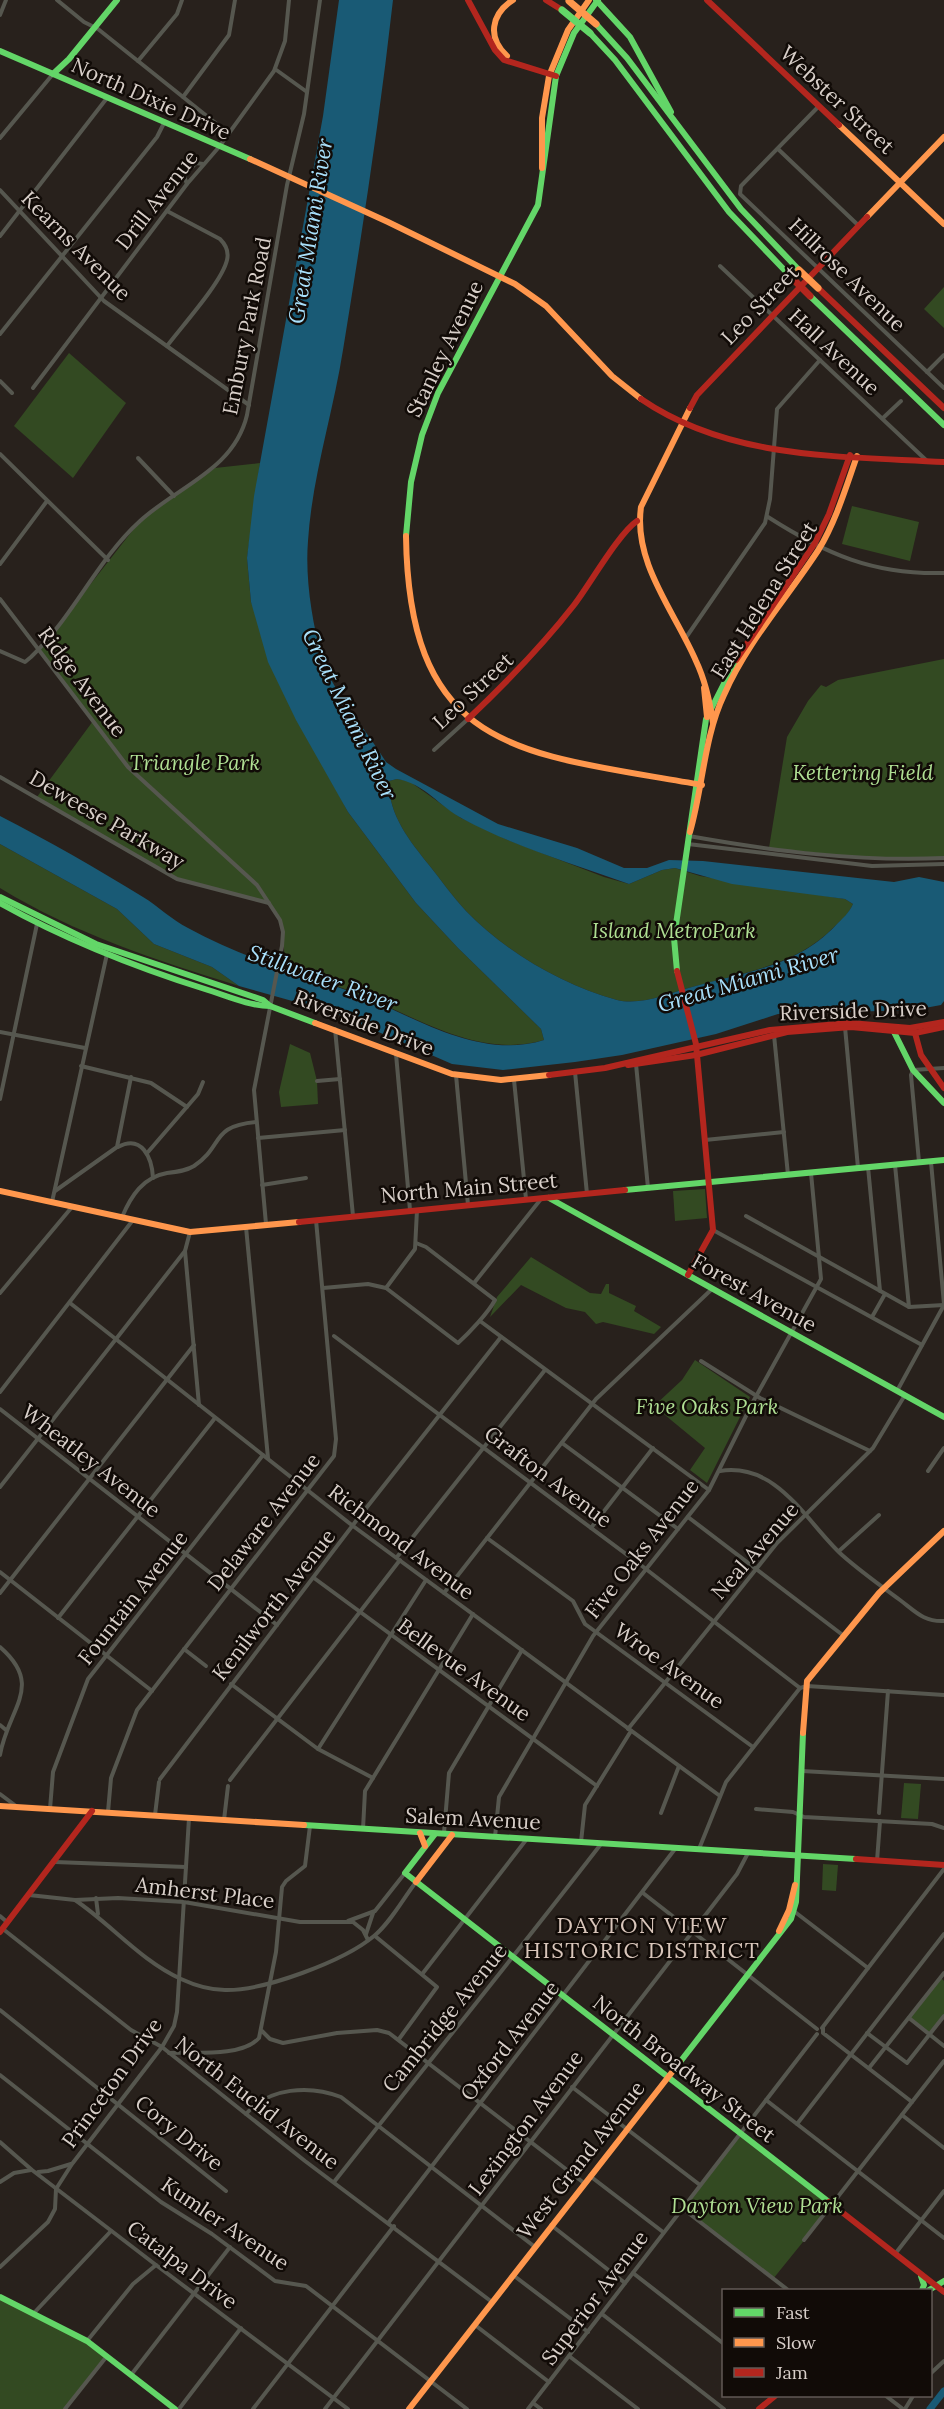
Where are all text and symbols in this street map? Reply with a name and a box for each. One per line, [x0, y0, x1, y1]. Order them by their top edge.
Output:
street label: Webster Street [774, 40, 901, 160]
street label: North Dixie Drive [67, 51, 235, 146]
water label: Great Miami River [282, 135, 339, 326]
street label: Drill Avenue [109, 145, 204, 255]
street label: Kearns Avenue [16, 185, 137, 306]
street label: Hillrose Avenue [783, 212, 912, 337]
street label: Embury Park Road [216, 235, 277, 417]
street label: Leo Street [715, 258, 805, 350]
street label: Stanley Avenue [400, 276, 489, 421]
street label: Hall Avenue [783, 302, 886, 401]
street label: East Helena Street [704, 515, 823, 683]
street label: Ridge Avenue [32, 621, 133, 742]
water label: Great Miami River [296, 624, 404, 805]
street label: Leo Street [427, 646, 519, 735]
park label: Triangle Park [130, 749, 260, 776]
park label: Kettering Field [793, 759, 934, 786]
street label: Deweese Parkway [25, 764, 190, 875]
park label: Island MetroPark [592, 917, 756, 944]
water label: Stillwater River [244, 938, 402, 1018]
water label: Great Miami River [654, 939, 843, 1018]
street label: Riverside Drive [290, 983, 438, 1062]
street label: Riverside Drive [779, 994, 927, 1027]
street label: North Main Street [379, 1166, 559, 1209]
street label: Forest Avenue [687, 1247, 821, 1338]
park label: Five Oaks Park [636, 1393, 779, 1420]
street label: Wheatley Avenue [16, 1398, 166, 1523]
street label: Grafton Avenue [479, 1420, 618, 1533]
street label: Delaware Avenue [201, 1447, 326, 1596]
street label: Five Oaks Avenue [579, 1473, 705, 1624]
street label: Richmond Avenue [323, 1478, 480, 1605]
street label: Neal Avenue [705, 1496, 804, 1605]
street label: Kenilworth Avenue [206, 1523, 341, 1686]
street label: Fountain Avenue [72, 1525, 193, 1670]
street label: Bellevue Avenue [392, 1612, 536, 1727]
street label: Wroe Avenue [609, 1617, 730, 1715]
street label: Salem Avenue [405, 1801, 541, 1836]
street label: Amherst Place [133, 1870, 276, 1914]
district label: DAYTON VIEW HISTORIC DISTRICT [524, 1911, 760, 1964]
street label: Cambridge Avenue [376, 1938, 513, 2098]
street label: Oxford Avenue [454, 1975, 565, 2106]
street label: North Broadway Street [588, 1989, 782, 2149]
street label: Princeton Drive [55, 2012, 168, 2153]
street label: North Euclid Avenue [170, 2030, 345, 2175]
street label: Lexington Avenue [462, 2045, 589, 2201]
street label: West Grand Avenue [511, 2075, 651, 2244]
street label: Cory Drive [130, 2089, 229, 2176]
street label: Kumler Avenue [156, 2171, 294, 2276]
park label: Dayton View Park [671, 2192, 843, 2219]
street label: Catalpa Drive [122, 2214, 243, 2315]
street label: Superior Avenue [535, 2225, 654, 2370]
legend [722, 2289, 932, 2397]
text: Fast [776, 2301, 810, 2324]
text: Slow [776, 2331, 816, 2354]
text: Jam [775, 2361, 808, 2384]

